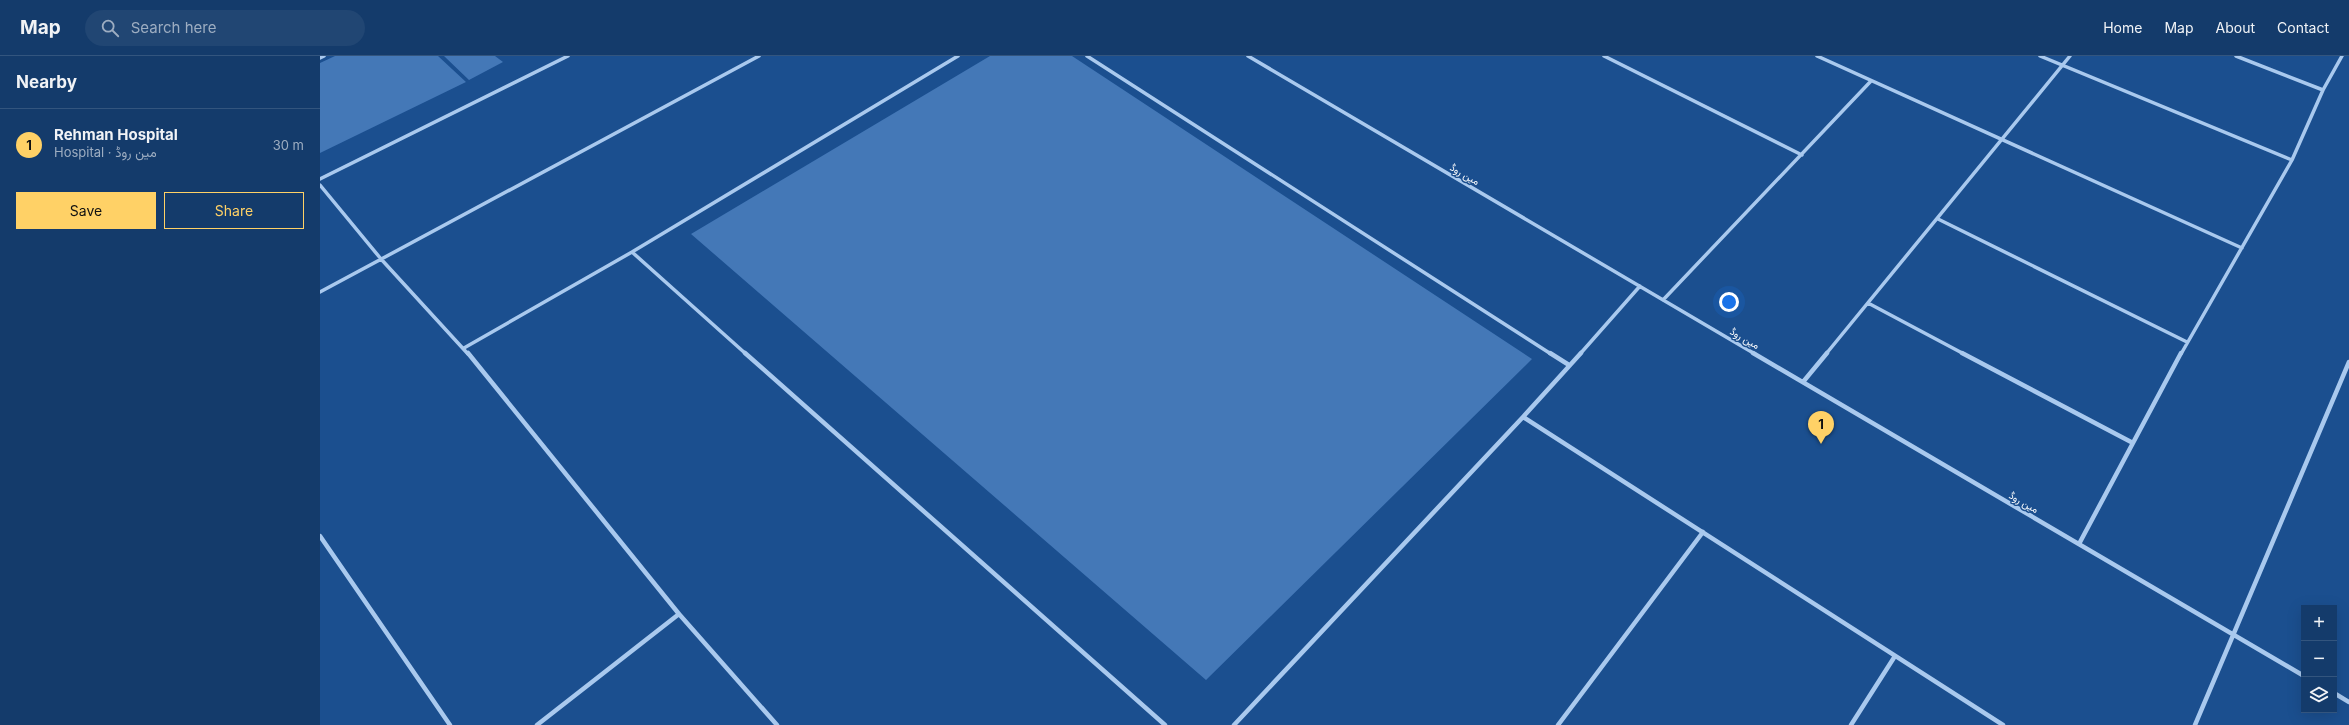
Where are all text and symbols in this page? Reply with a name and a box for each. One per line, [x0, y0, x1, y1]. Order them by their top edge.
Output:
search box [85, 10, 365, 46]
text: Map [20, 16, 61, 39]
icon: search [99, 17, 121, 39]
text: Search here [131, 18, 216, 37]
text: Home [2103, 19, 2142, 36]
text: Map [2164, 19, 2194, 36]
text: About [2216, 19, 2255, 36]
text: Contact [2277, 19, 2329, 36]
text: Nearby [16, 72, 77, 92]
text: Rehman Hospital [54, 125, 178, 144]
text: 1 [26, 137, 32, 153]
text: 30 m [273, 137, 304, 153]
text: Hospital · مین روڈ [54, 144, 157, 160]
street label: مین روڈ [1448, 161, 1482, 188]
button: Save [16, 192, 156, 229]
button: Share [164, 192, 304, 229]
your location [1719, 292, 1739, 312]
street label: مین روڈ [1728, 325, 1762, 352]
pin: 1 [1808, 411, 1834, 444]
street label: مین روڈ [2007, 489, 2041, 516]
map controls [2301, 605, 2337, 713]
button: + [2301, 605, 2337, 641]
button: − [2301, 641, 2337, 677]
button: layers [2301, 677, 2337, 713]

